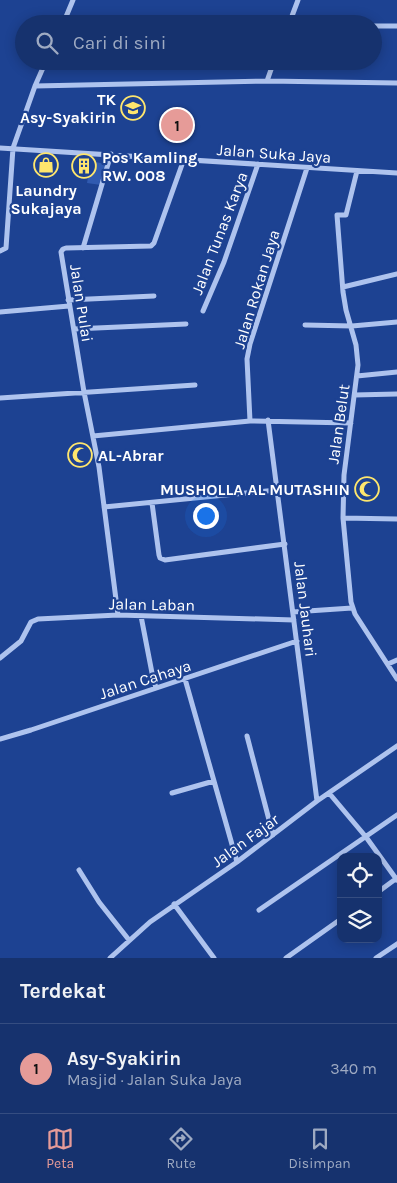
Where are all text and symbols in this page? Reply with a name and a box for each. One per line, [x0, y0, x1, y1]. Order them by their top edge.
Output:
search box [15, 15, 382, 70]
icon: search [33, 29, 61, 57]
text: Cari di sini [73, 32, 166, 54]
place label: TK Asy-Syakirin [20, 90, 117, 127]
school or university icon: TK Asy-Syakirin [120, 95, 146, 121]
pin: 1 [161, 106, 193, 144]
street label: Jalan Suka Jaya [216, 140, 332, 167]
place label: Pos Kamling RW. 008 [102, 148, 197, 185]
shop icon: Laundry Sukajaya [33, 152, 59, 178]
building icon: Pos Kamling RW. 008 [71, 153, 97, 179]
street label: Jalan Tunas Karya [187, 169, 252, 297]
place label: Laundry Sukajaya [10, 181, 82, 218]
street label: Jalan Rokan Jaya [229, 227, 284, 351]
street label: Jalan Pulai [66, 263, 97, 343]
street label: Jalan Belut [323, 383, 353, 465]
mosque icon: AL-Abrar [67, 442, 93, 468]
place label: AL-Abrar [98, 446, 164, 465]
mosque icon: MUSHOLLA AL MUTASHIN [354, 476, 380, 502]
place label: MUSHOLLA AL MUTASHIN [160, 480, 350, 499]
your location [193, 503, 219, 529]
street label: Jalan Jauhari [290, 560, 321, 658]
street label: Jalan Laban [109, 594, 195, 615]
street label: Jalan Cahaya [97, 656, 193, 703]
street label: Jalan Fajar [208, 810, 283, 871]
map controls [337, 853, 382, 943]
button: locate [337, 853, 382, 898]
button: layers [337, 898, 382, 943]
text: Terdekat [20, 979, 106, 1003]
text: Asy-Syakirin [67, 1048, 181, 1070]
text: 1 [33, 1059, 39, 1078]
text: 340 m [330, 1059, 377, 1078]
text: Masjid · Jalan Suka Jaya [67, 1070, 242, 1089]
tab: Peta [46, 1125, 74, 1172]
tab: Rute [167, 1125, 196, 1172]
tab: Disimpan [288, 1125, 351, 1172]

